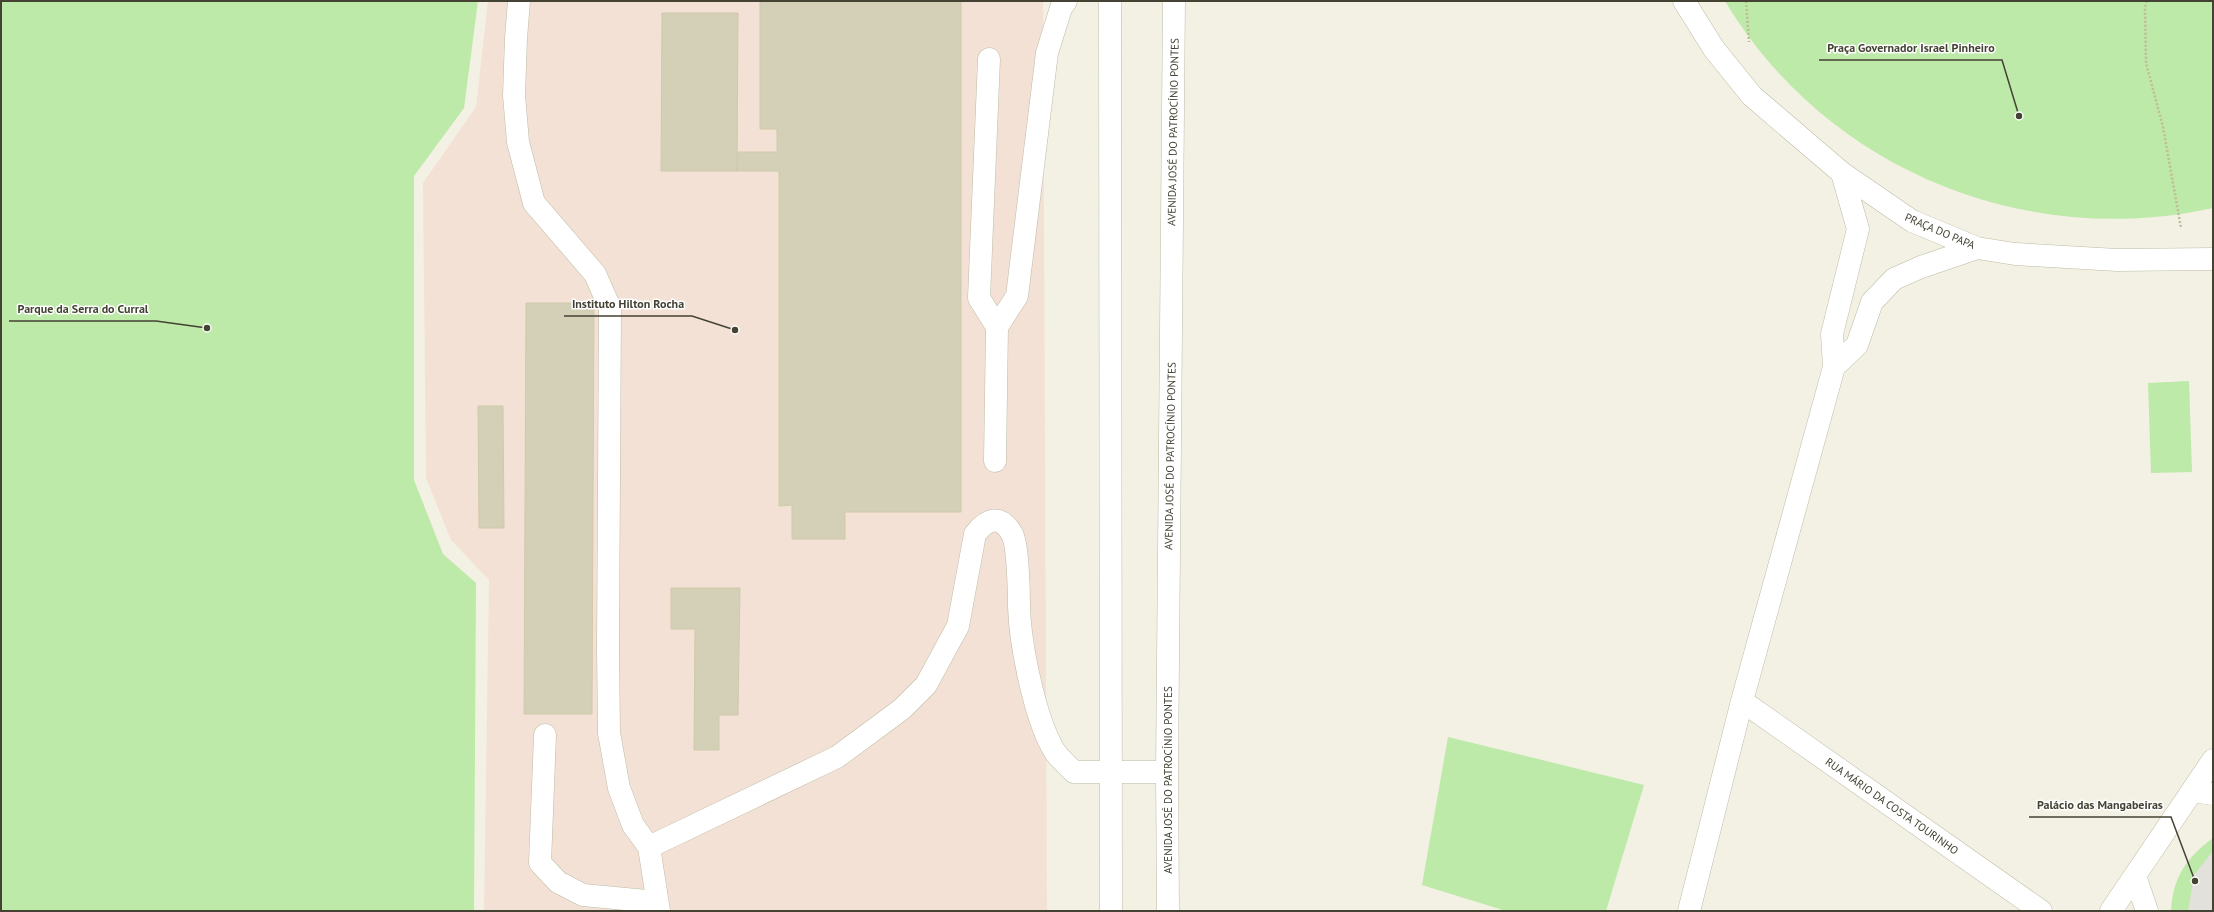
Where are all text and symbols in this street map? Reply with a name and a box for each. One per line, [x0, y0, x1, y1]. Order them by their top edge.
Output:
callout: Praça Governador Israel Pinheiro [1819, 36, 2002, 60]
street label: AVENIDA JOSÉ DO PATROCÍNIO PONTES [1164, 38, 1182, 226]
text: Praça Governador Israel Pinheiro [1827, 40, 1995, 55]
street label: PRAÇA DO PAPA [1903, 210, 1978, 252]
callout: Instituto Hilton Rocha [564, 292, 692, 316]
text: Instituto Hilton Rocha [572, 296, 684, 311]
callout: Parque da Serra do Curral [9, 297, 156, 321]
text: Parque da Serra do Curral [18, 301, 149, 316]
street label: AVENIDA JOSÉ DO PATROCÍNIO PONTES [1161, 362, 1179, 550]
street label: AVENIDA JOSÉ DO PATROCÍNIO PONTES [1161, 686, 1175, 874]
street label: RUA MÁRIO DA COSTA TOURINHO [1823, 755, 1961, 857]
callout: Palácio das Mangabeiras [2029, 793, 2171, 817]
text: Palácio das Mangabeiras [2037, 797, 2163, 812]

